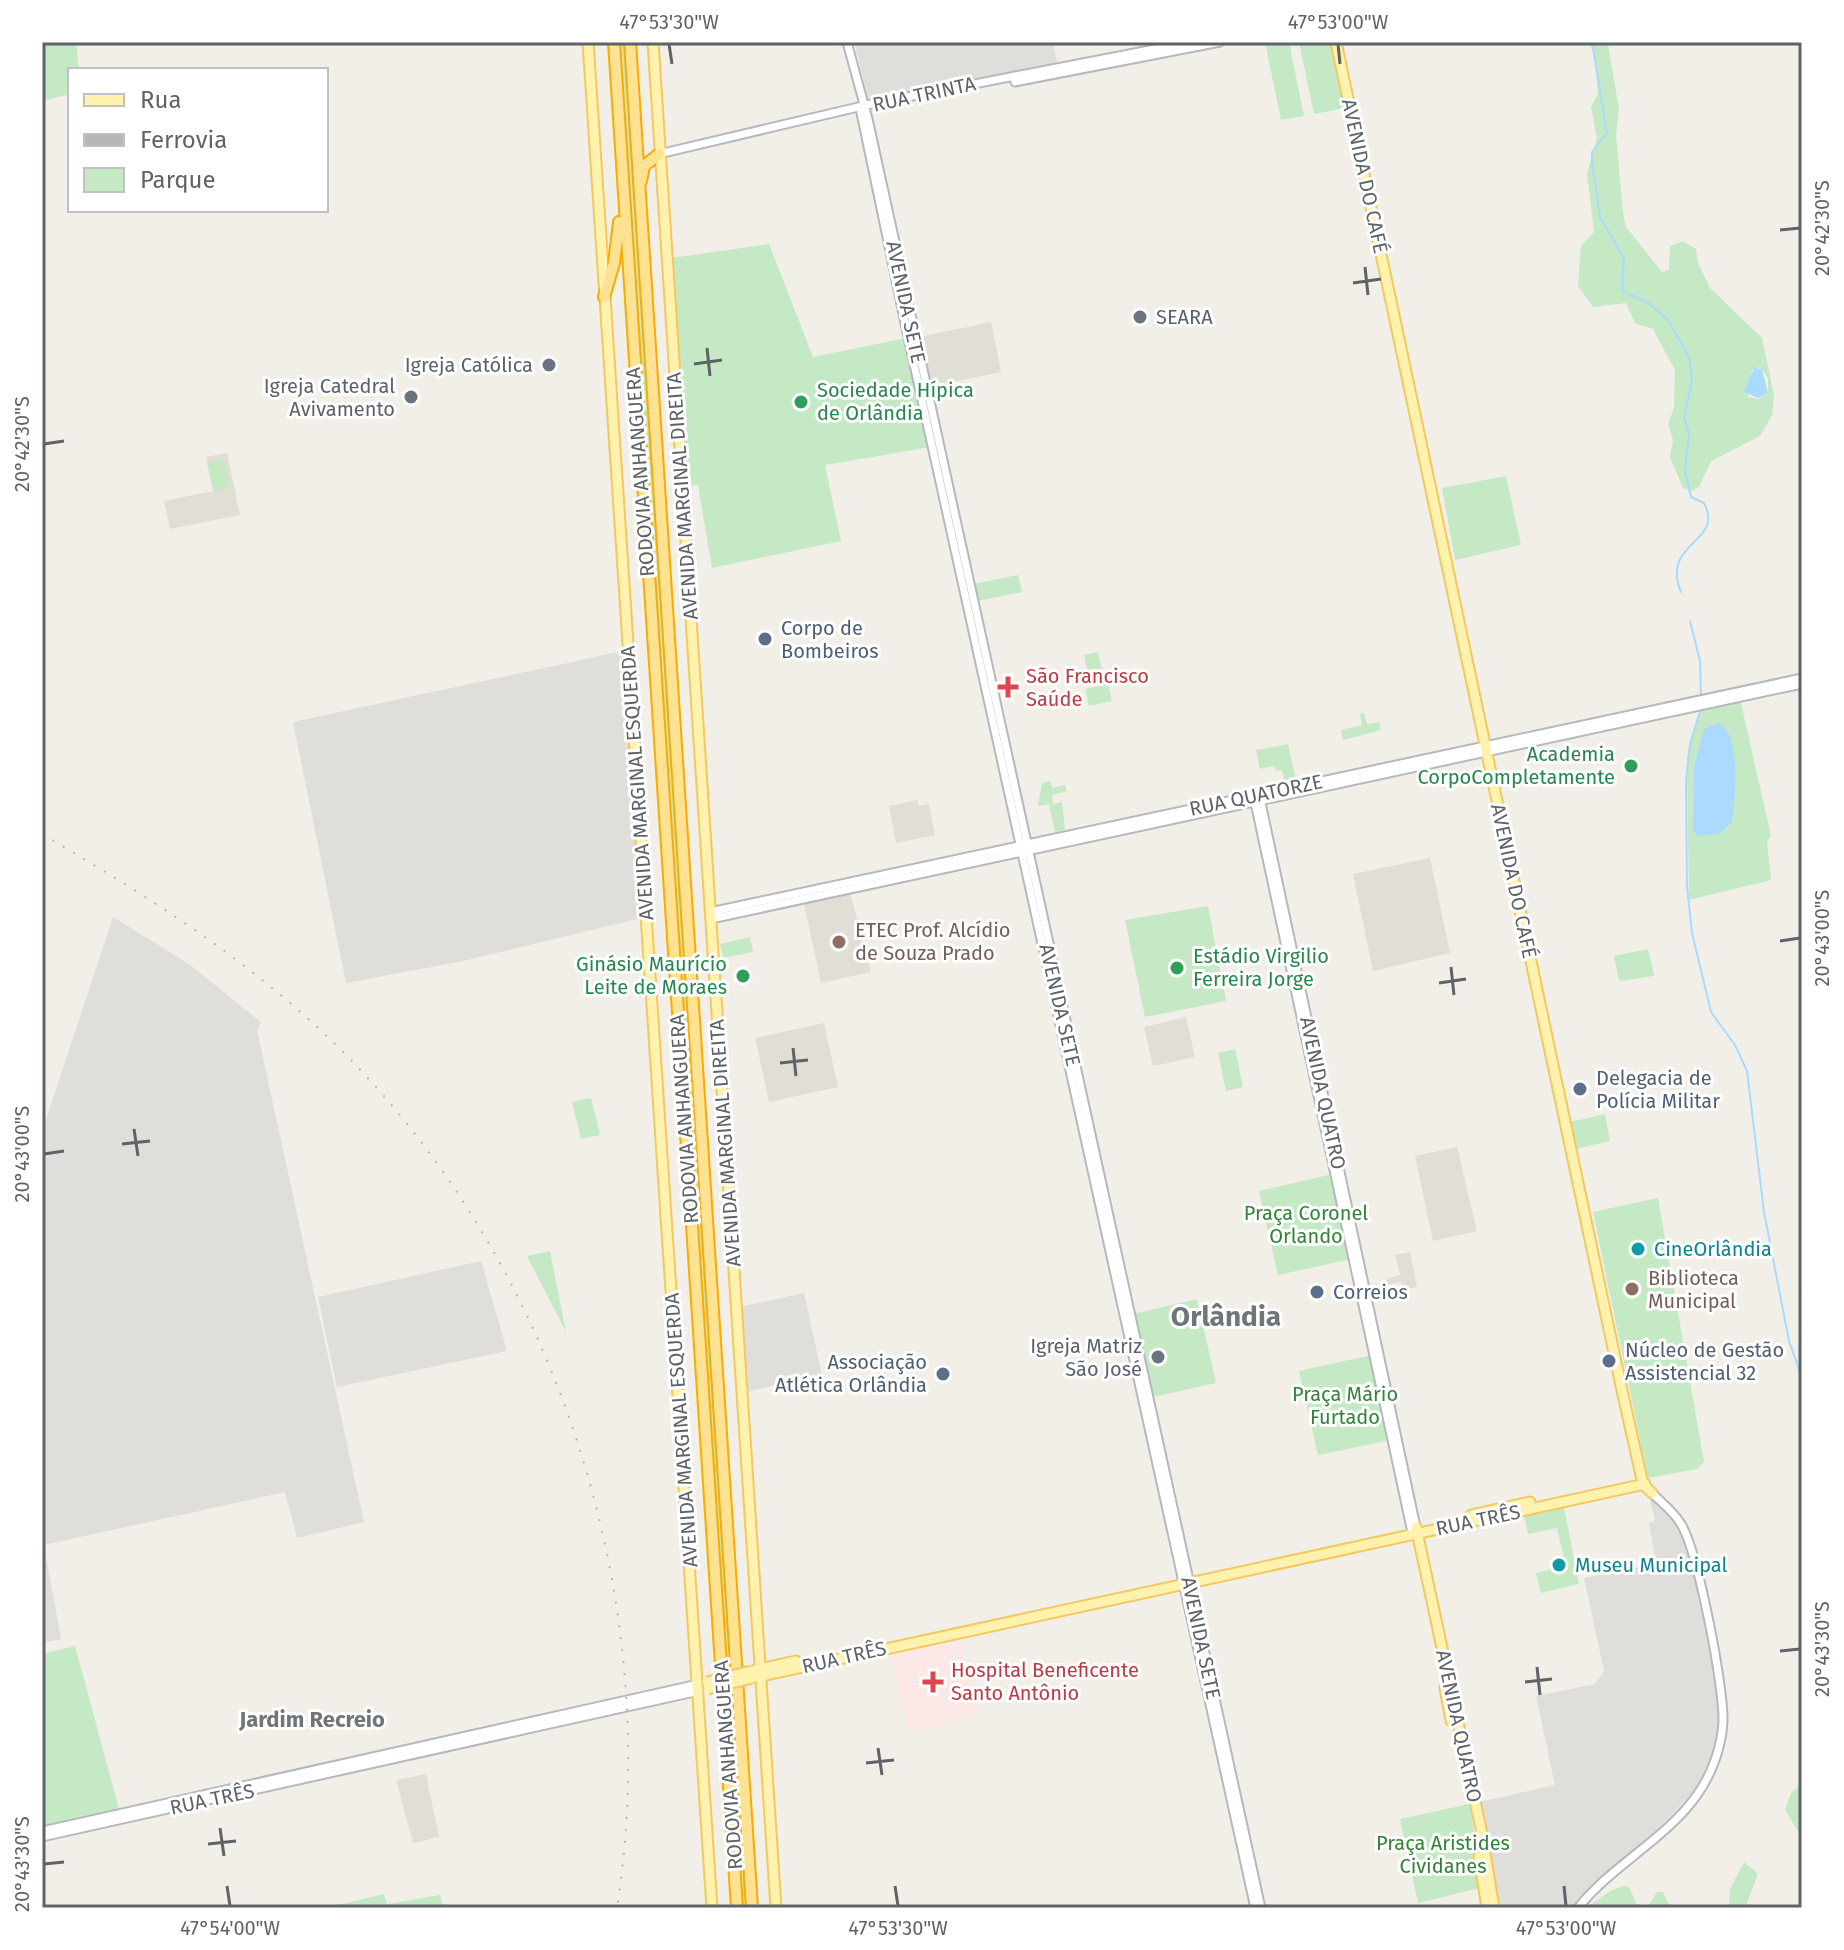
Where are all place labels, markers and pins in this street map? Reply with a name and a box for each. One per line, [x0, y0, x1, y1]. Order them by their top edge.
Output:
place label: SEARA [1156, 305, 1213, 329]
marker: SEARA [1131, 308, 1149, 326]
place label: Igreja Católica [405, 353, 533, 377]
marker: Igreja Católica [540, 356, 558, 374]
place label: Igreja Catedral Avivamento [264, 374, 395, 421]
place label: Sociedade Hípica de Orlândia [817, 378, 974, 425]
marker: Igreja Catedral Avivamento [402, 388, 420, 406]
marker: Sociedade Hípica de Orlândia [792, 393, 810, 411]
place label: Corpo de Bombeiros [781, 616, 879, 663]
marker: Corpo de Bombeiros [756, 630, 774, 648]
place label: São Francisco Saúde [1026, 664, 1149, 711]
marker: São Francisco Saúde [997, 676, 1019, 698]
place label: Academia CorpoCompletamente [1418, 742, 1615, 789]
marker: Academia CorpoCompletamente [1622, 757, 1640, 775]
place label: ETEC Prof. Alcídio de Souza Prado [855, 918, 1011, 965]
marker: ETEC Prof. Alcídio de Souza Prado [830, 933, 848, 951]
place label: Estádio Virgilio Ferreira Jorge [1193, 944, 1329, 991]
place label: Ginásio Maurício Leite de Moraes [576, 952, 727, 999]
marker: Estádio Virgilio Ferreira Jorge [1168, 959, 1186, 977]
marker: Ginásio Maurício Leite de Moraes [734, 967, 752, 985]
place label: Delegacia de Polícia Militar [1596, 1066, 1720, 1113]
marker: Delegacia de Polícia Militar [1571, 1080, 1589, 1098]
place label: CineOrlândia [1654, 1237, 1772, 1261]
marker: CineOrlândia [1629, 1240, 1647, 1258]
place label: Biblioteca Municipal [1648, 1266, 1739, 1313]
place label: Correios [1333, 1280, 1408, 1304]
marker: Biblioteca Municipal [1623, 1280, 1641, 1298]
marker: Correios [1308, 1283, 1326, 1301]
place label: Igreja Matriz São José [1030, 1334, 1142, 1381]
place label: Núcleo de Gestão Assistencial 32 [1625, 1338, 1784, 1385]
marker: Igreja Matriz São José [1149, 1348, 1167, 1366]
place label: Associação Atlética Orlândia [775, 1350, 927, 1397]
marker: Núcleo de Gestão Assistencial 32 [1600, 1352, 1618, 1370]
marker: Associação Atlética Orlândia [934, 1365, 952, 1383]
place label: Museu Municipal [1575, 1553, 1727, 1577]
marker: Museu Municipal [1550, 1556, 1568, 1574]
place label: Hospital Beneficente Santo Antônio [951, 1658, 1139, 1705]
marker: Hospital Beneficente Santo Antônio [922, 1671, 944, 1693]

